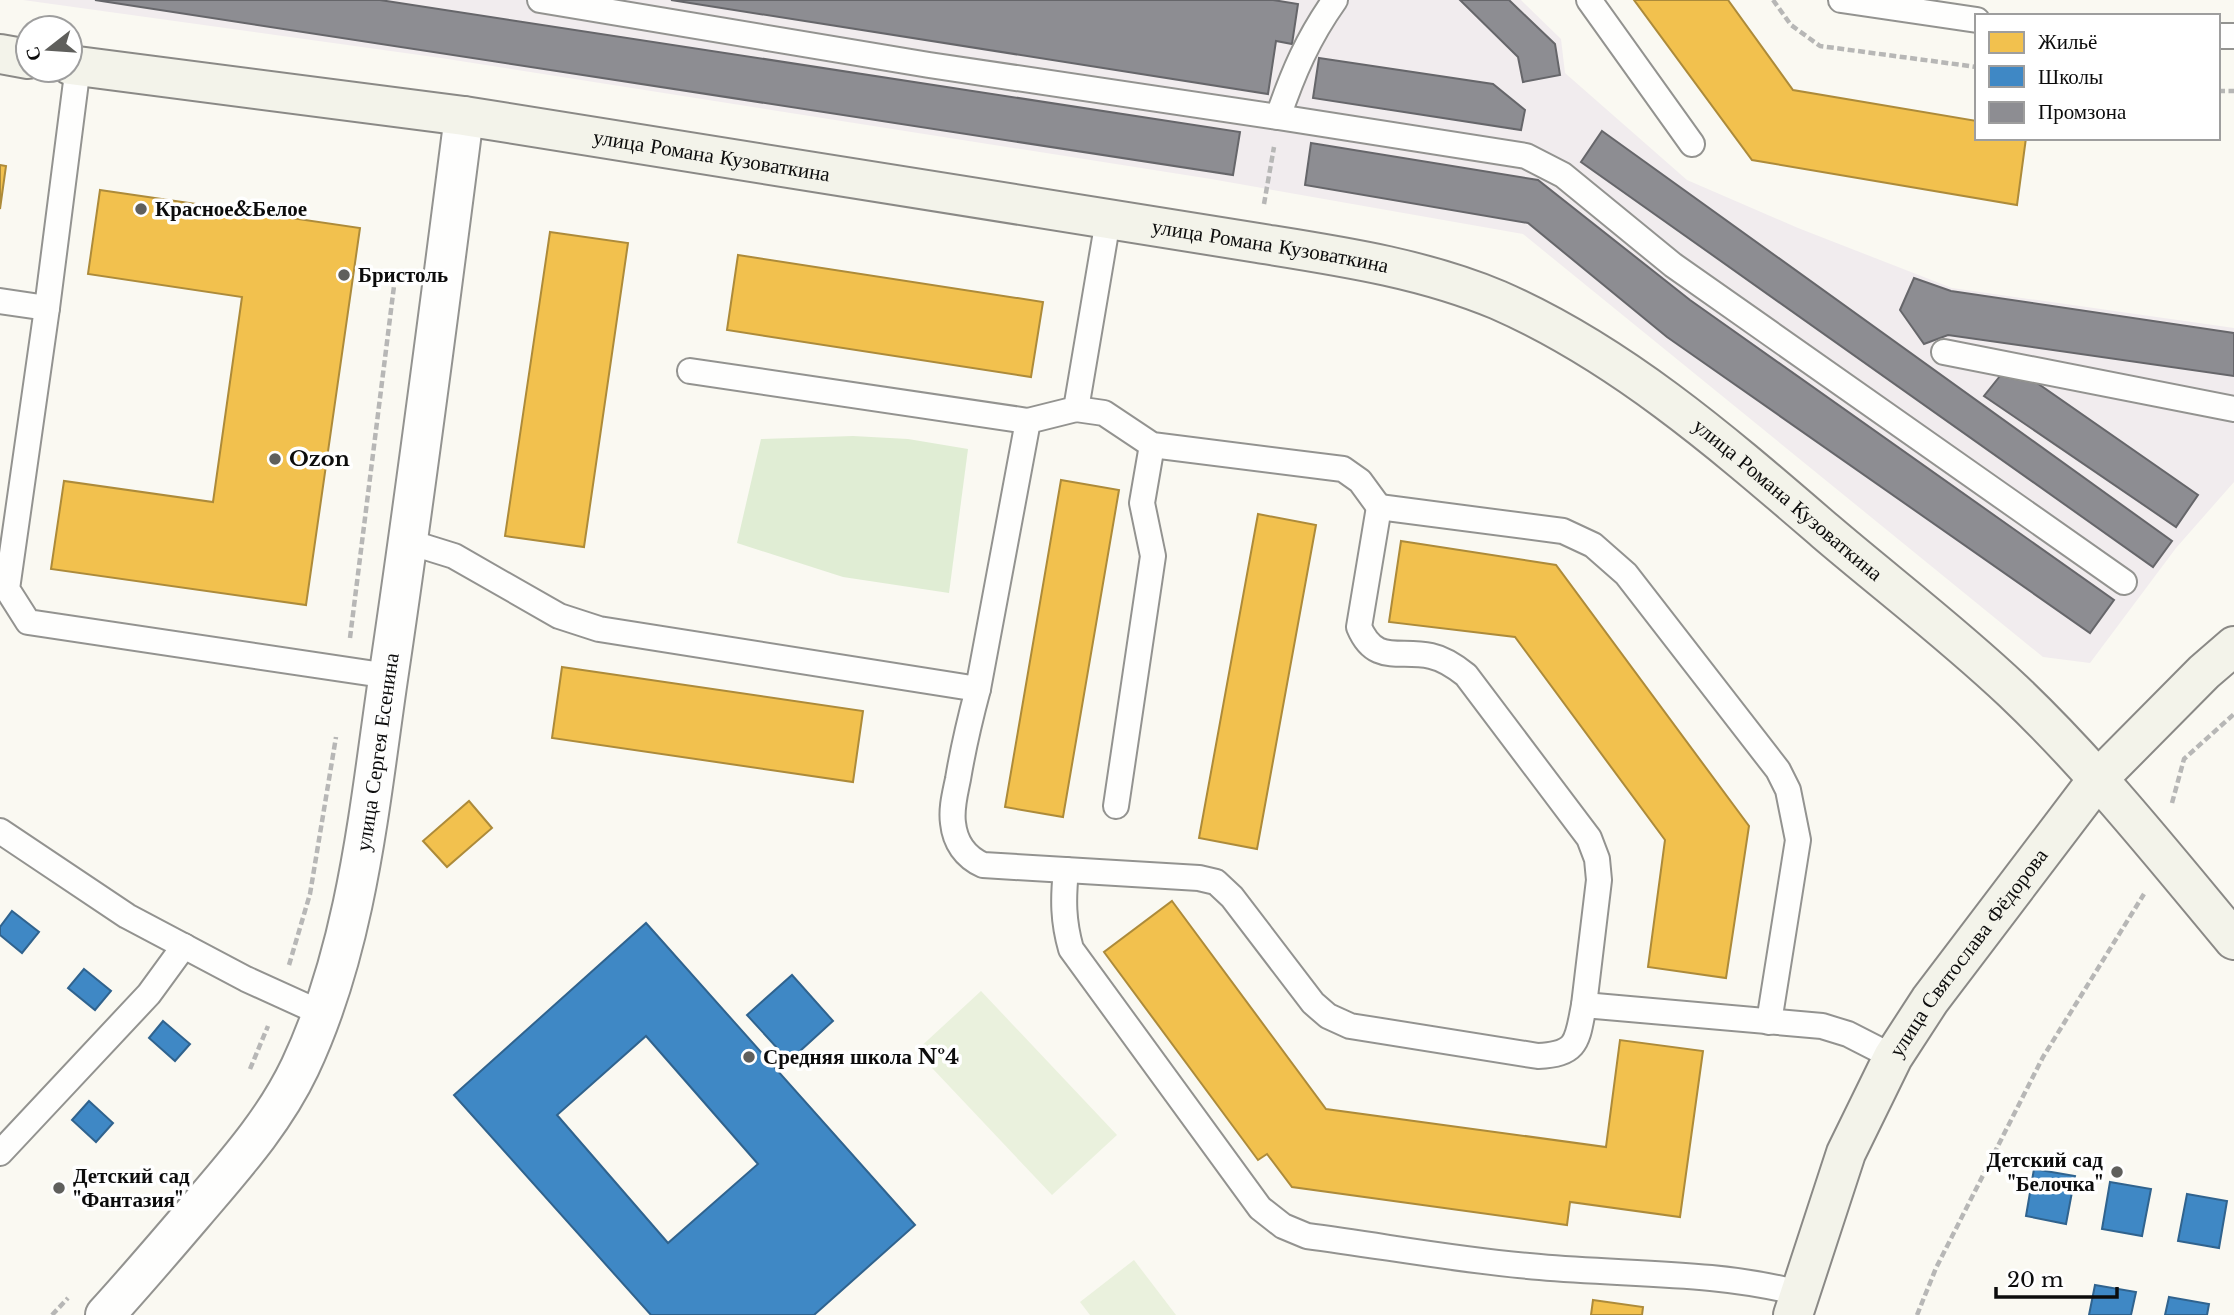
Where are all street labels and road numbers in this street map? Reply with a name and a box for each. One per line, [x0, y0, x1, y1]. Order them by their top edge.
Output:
street label: улица Романа Кузоваткина [591, 124, 833, 187]
street label: улица Романа Кузоваткина [1150, 213, 1392, 279]
street label: улица Романа Кузоваткина [1688, 413, 1888, 587]
street label: улица Сергея Есенина [350, 650, 405, 853]
street label: улица Святослава Фёдорова [1883, 843, 2054, 1062]

